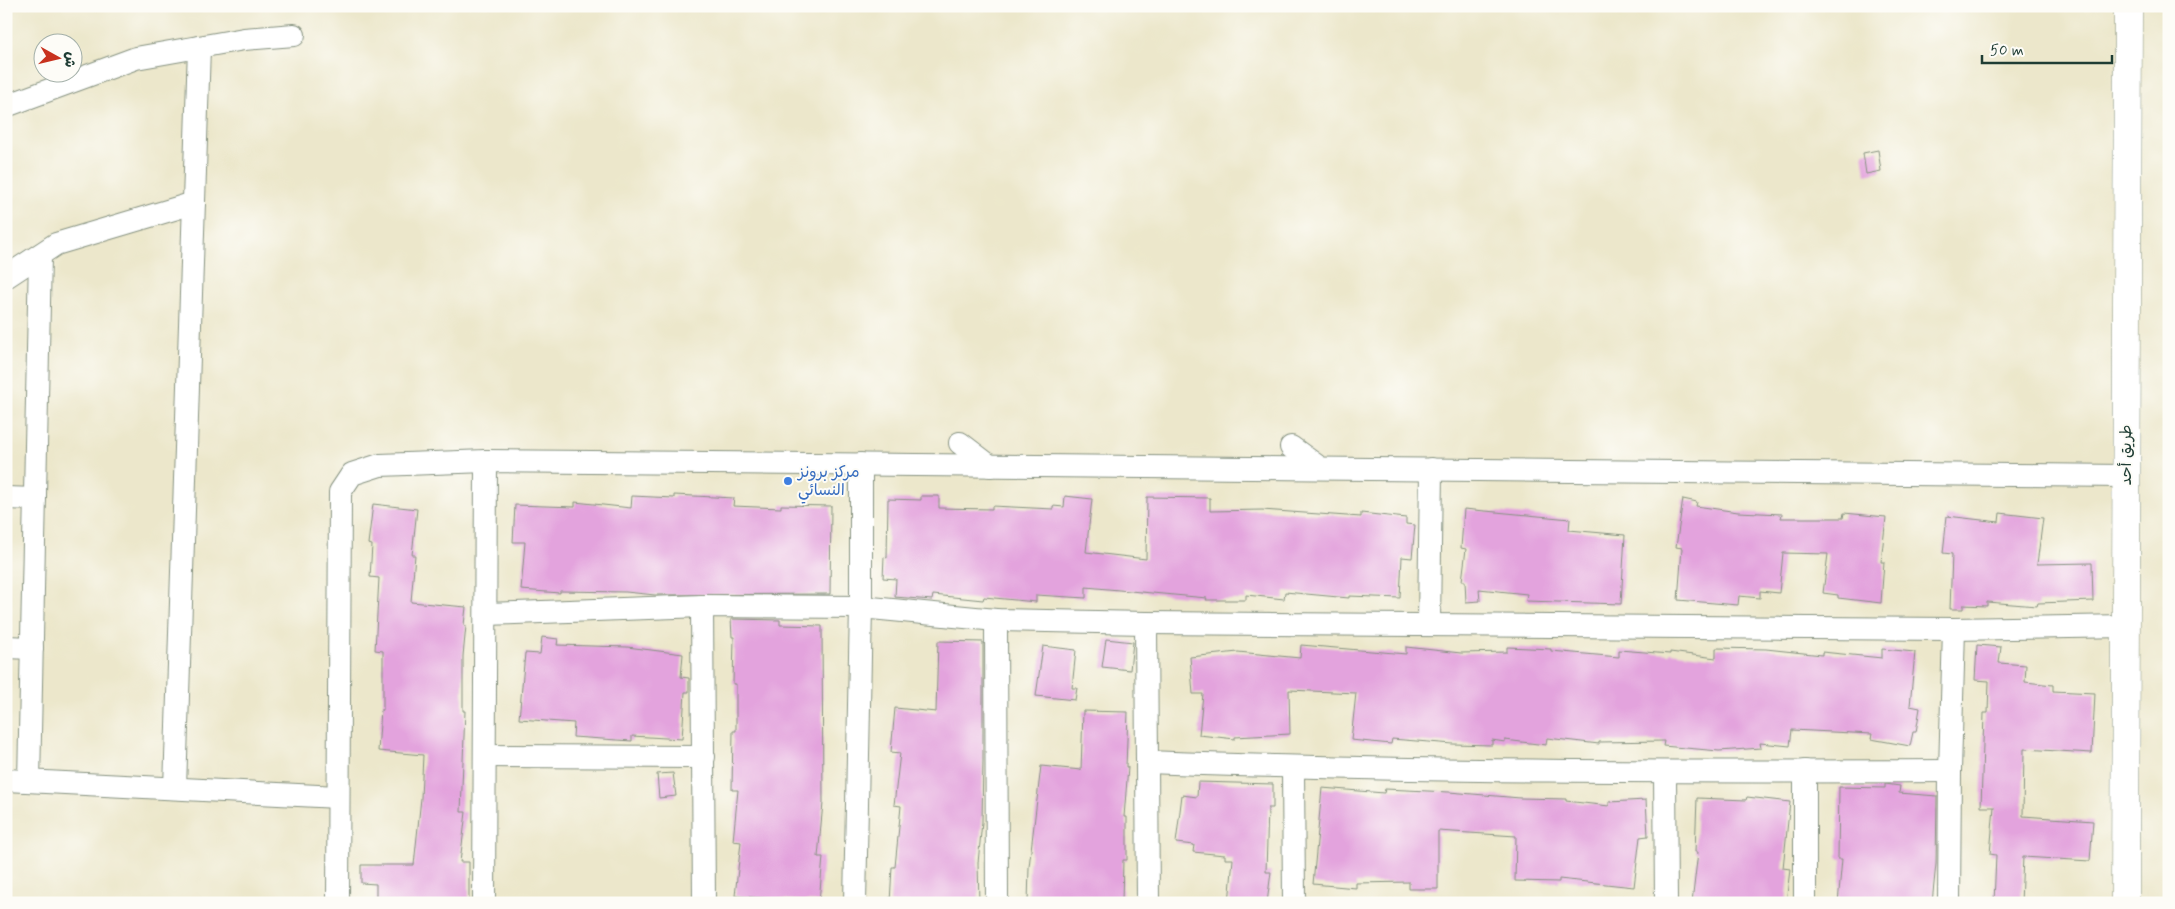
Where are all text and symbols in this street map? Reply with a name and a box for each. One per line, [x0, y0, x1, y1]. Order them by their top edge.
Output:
north arrow [32, 32, 82, 82]
scale bar [1982, 32, 2112, 64]
text: 50 m [1990, 41, 2024, 61]
text: ش [60, 51, 80, 69]
street label: طريق أحد [2116, 425, 2137, 485]
place label: مركز برونز النسائي [796, 462, 860, 504]
marker: مركز برونز النسائي [782, 475, 794, 487]

